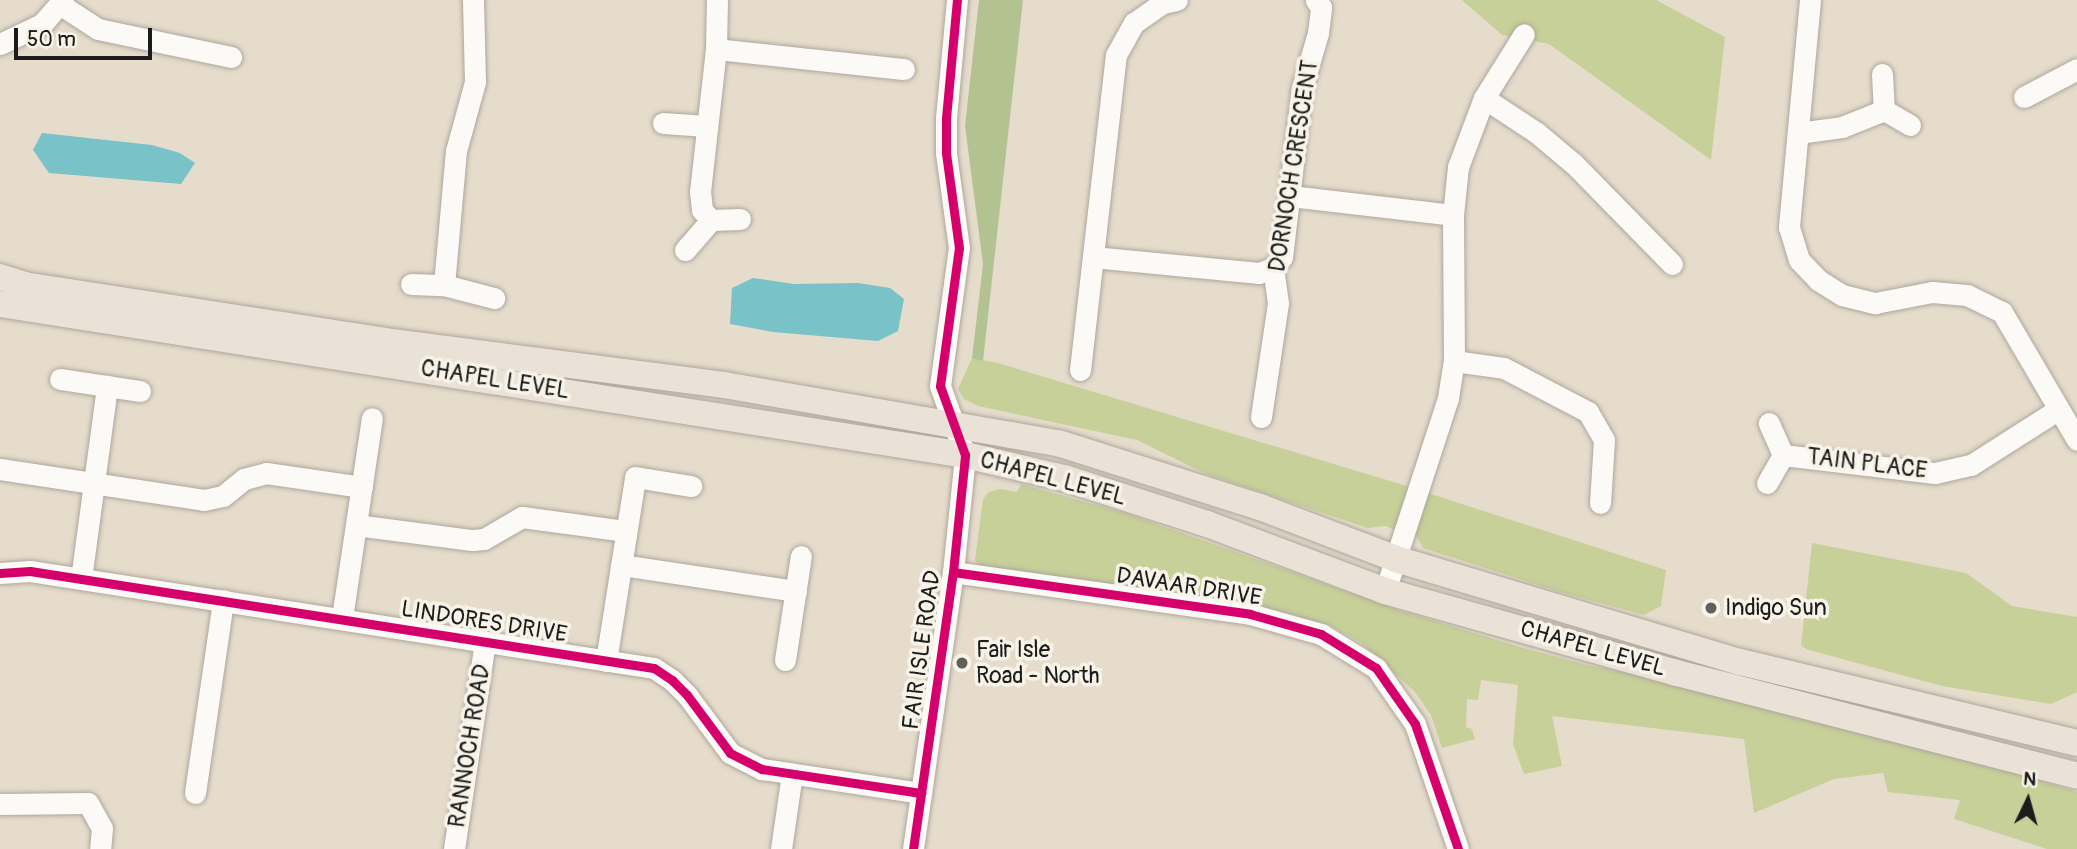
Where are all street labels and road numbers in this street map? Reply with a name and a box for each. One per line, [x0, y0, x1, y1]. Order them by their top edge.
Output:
street label: DORNOCH CRESCENT [1264, 58, 1324, 274]
street label: CHAPEL LEVEL [419, 355, 571, 405]
street label: TAIN PLACE [1805, 443, 1929, 485]
street label: CHAPEL LEVEL [977, 446, 1129, 512]
street label: DAVAAR DRIVE [1114, 562, 1264, 612]
street label: FAIR ISLE ROAD [897, 569, 947, 731]
street label: LINDORES DRIVE [399, 595, 569, 649]
street label: CHAPEL LEVEL [1517, 615, 1669, 683]
street label: RANNOCH ROAD [443, 662, 497, 830]

